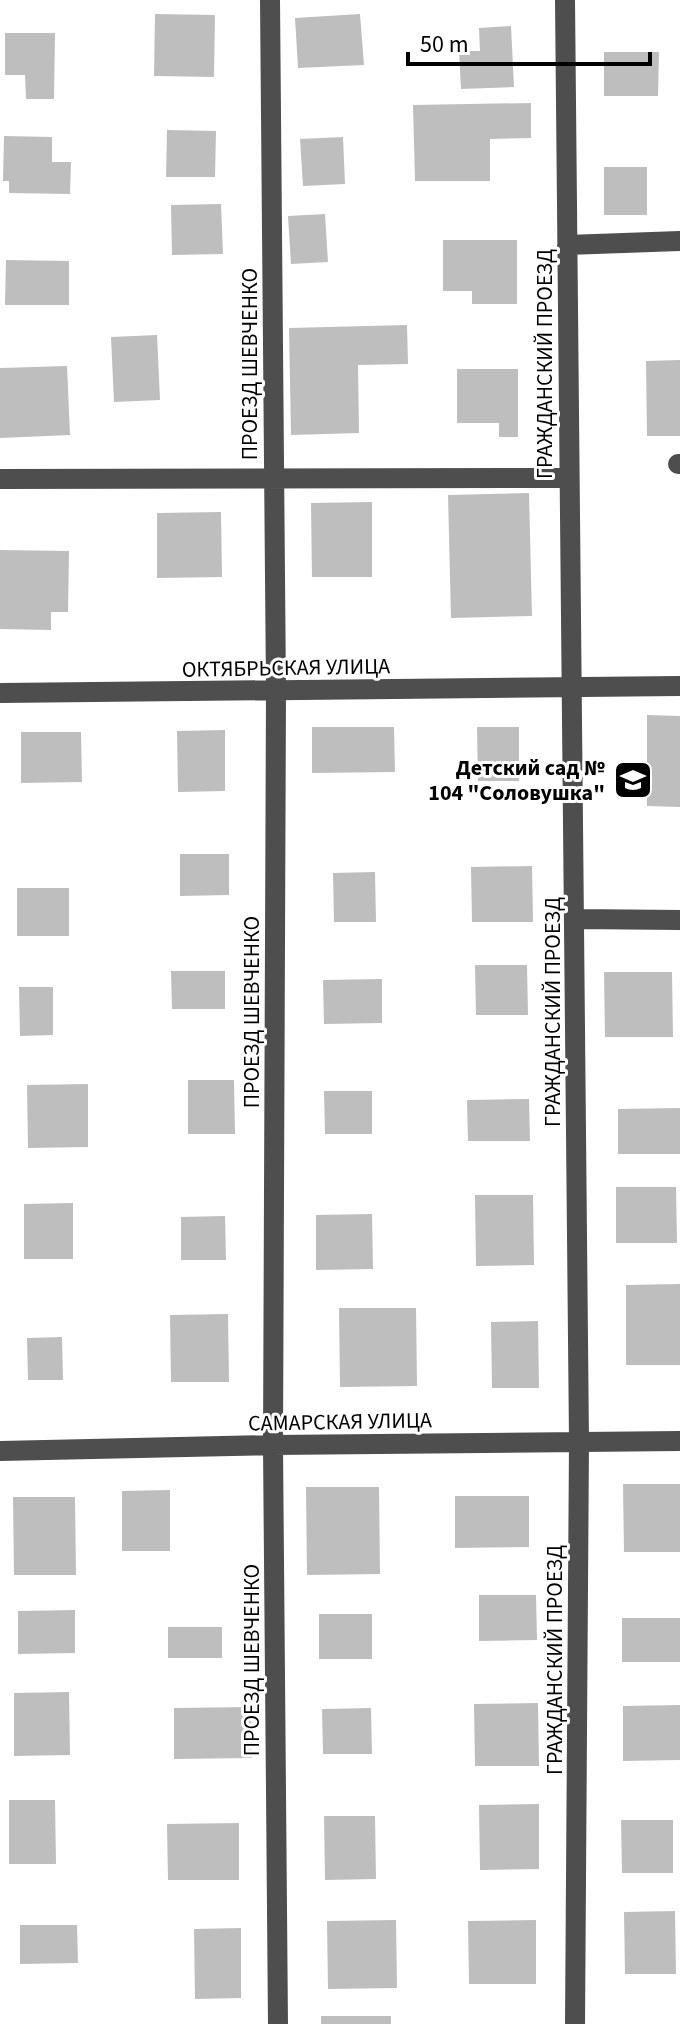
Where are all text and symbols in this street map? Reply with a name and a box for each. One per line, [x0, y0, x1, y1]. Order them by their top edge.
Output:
scale bar [408, 16, 650, 66]
text: 50 m [420, 27, 469, 62]
street label: ГРАЖДАНСКИЙ ПРОЕЗД [529, 249, 561, 479]
street label: ПРОЕЗД ШЕВЧЕНКО [234, 268, 266, 460]
street label: ОКТЯБРЬСКАЯ УЛИЦА [182, 650, 390, 686]
place label: Детский сад № 104 "Соловушка" [428, 752, 605, 809]
school or university icon: Детский сад № 104 "Соловушка" [612, 759, 654, 801]
street label: ГРАЖДАНСКИЙ ПРОЕЗД [537, 897, 569, 1127]
street label: ПРОЕЗД ШЕВЧЕНКО [236, 916, 268, 1108]
street label: САМАРСКАЯ УЛИЦА [248, 1404, 432, 1440]
street label: ГРАЖДАНСКИЙ ПРОЕЗД [539, 1545, 571, 1775]
street label: ПРОЕЗД ШЕВЧЕНКО [236, 1564, 268, 1756]

